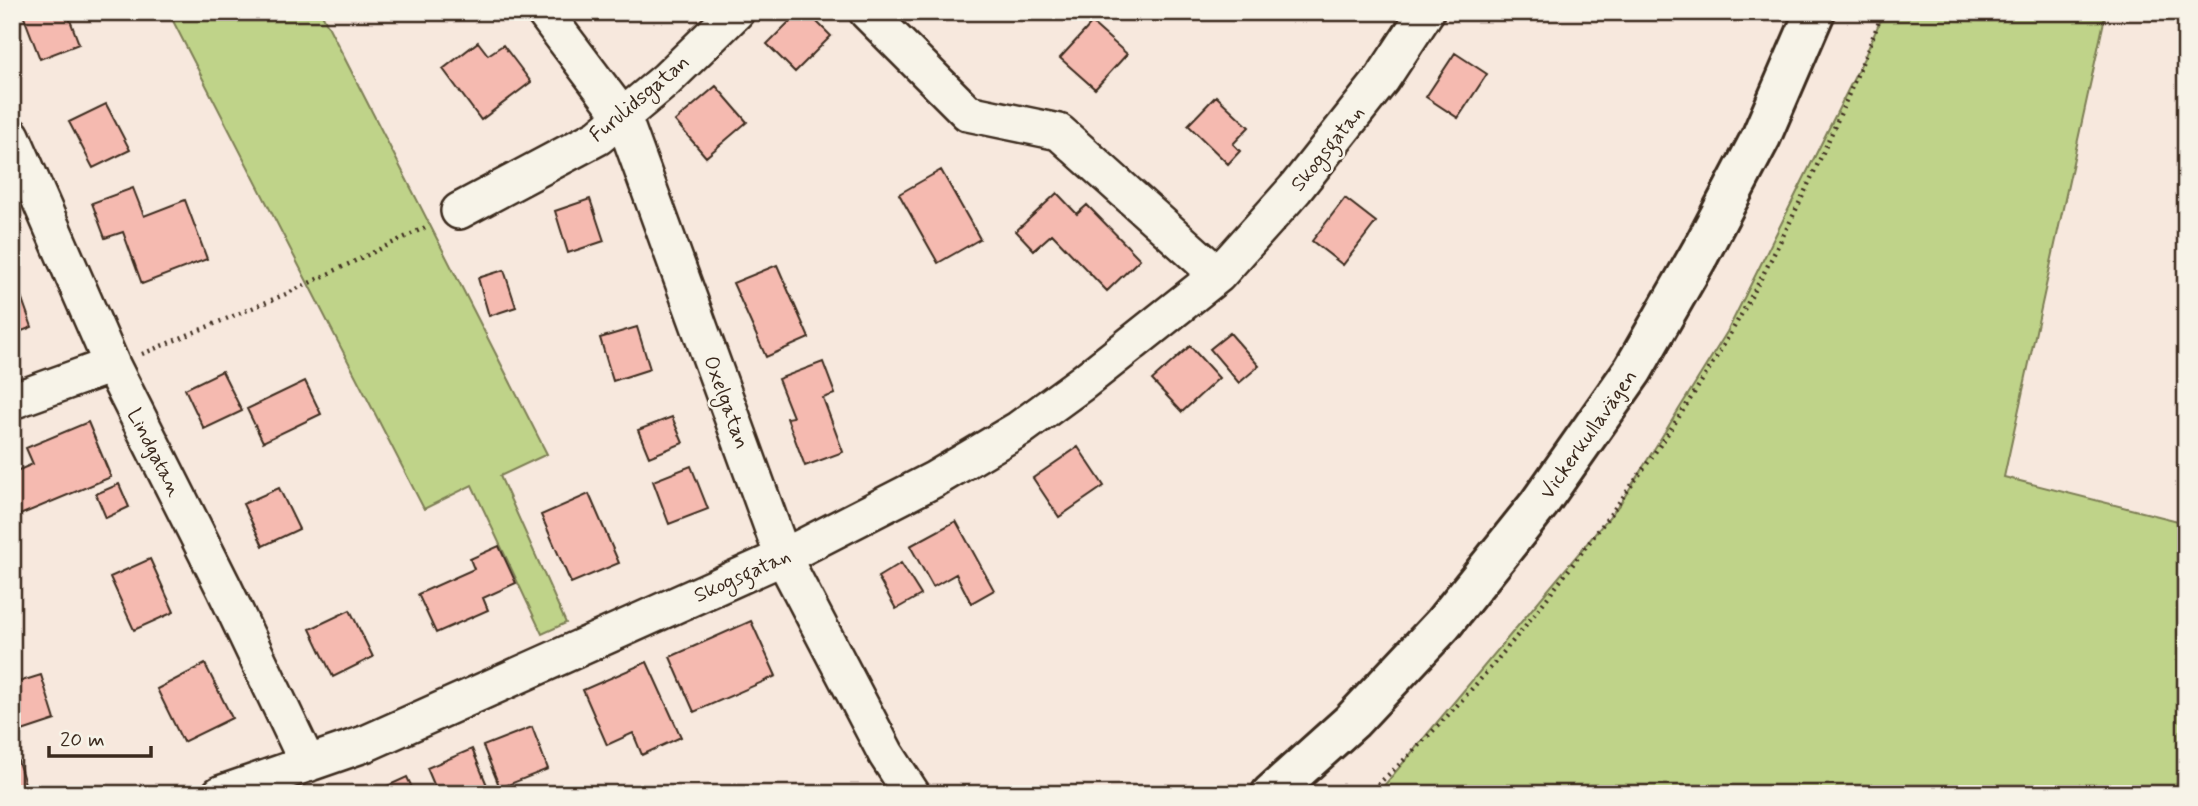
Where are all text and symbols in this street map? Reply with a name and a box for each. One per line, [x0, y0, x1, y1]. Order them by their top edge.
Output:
street label: Furulidsgatan [584, 49, 696, 150]
street label: Skogsgatan [1284, 100, 1373, 199]
street label: Oxelgatan [695, 352, 756, 453]
street label: Vickerkullavägen [1534, 364, 1644, 505]
street label: Lindgatan [120, 404, 188, 502]
street label: Skogsgatan [690, 542, 796, 612]
scale bar [49, 715, 150, 759]
text: 20 m [60, 726, 105, 754]

